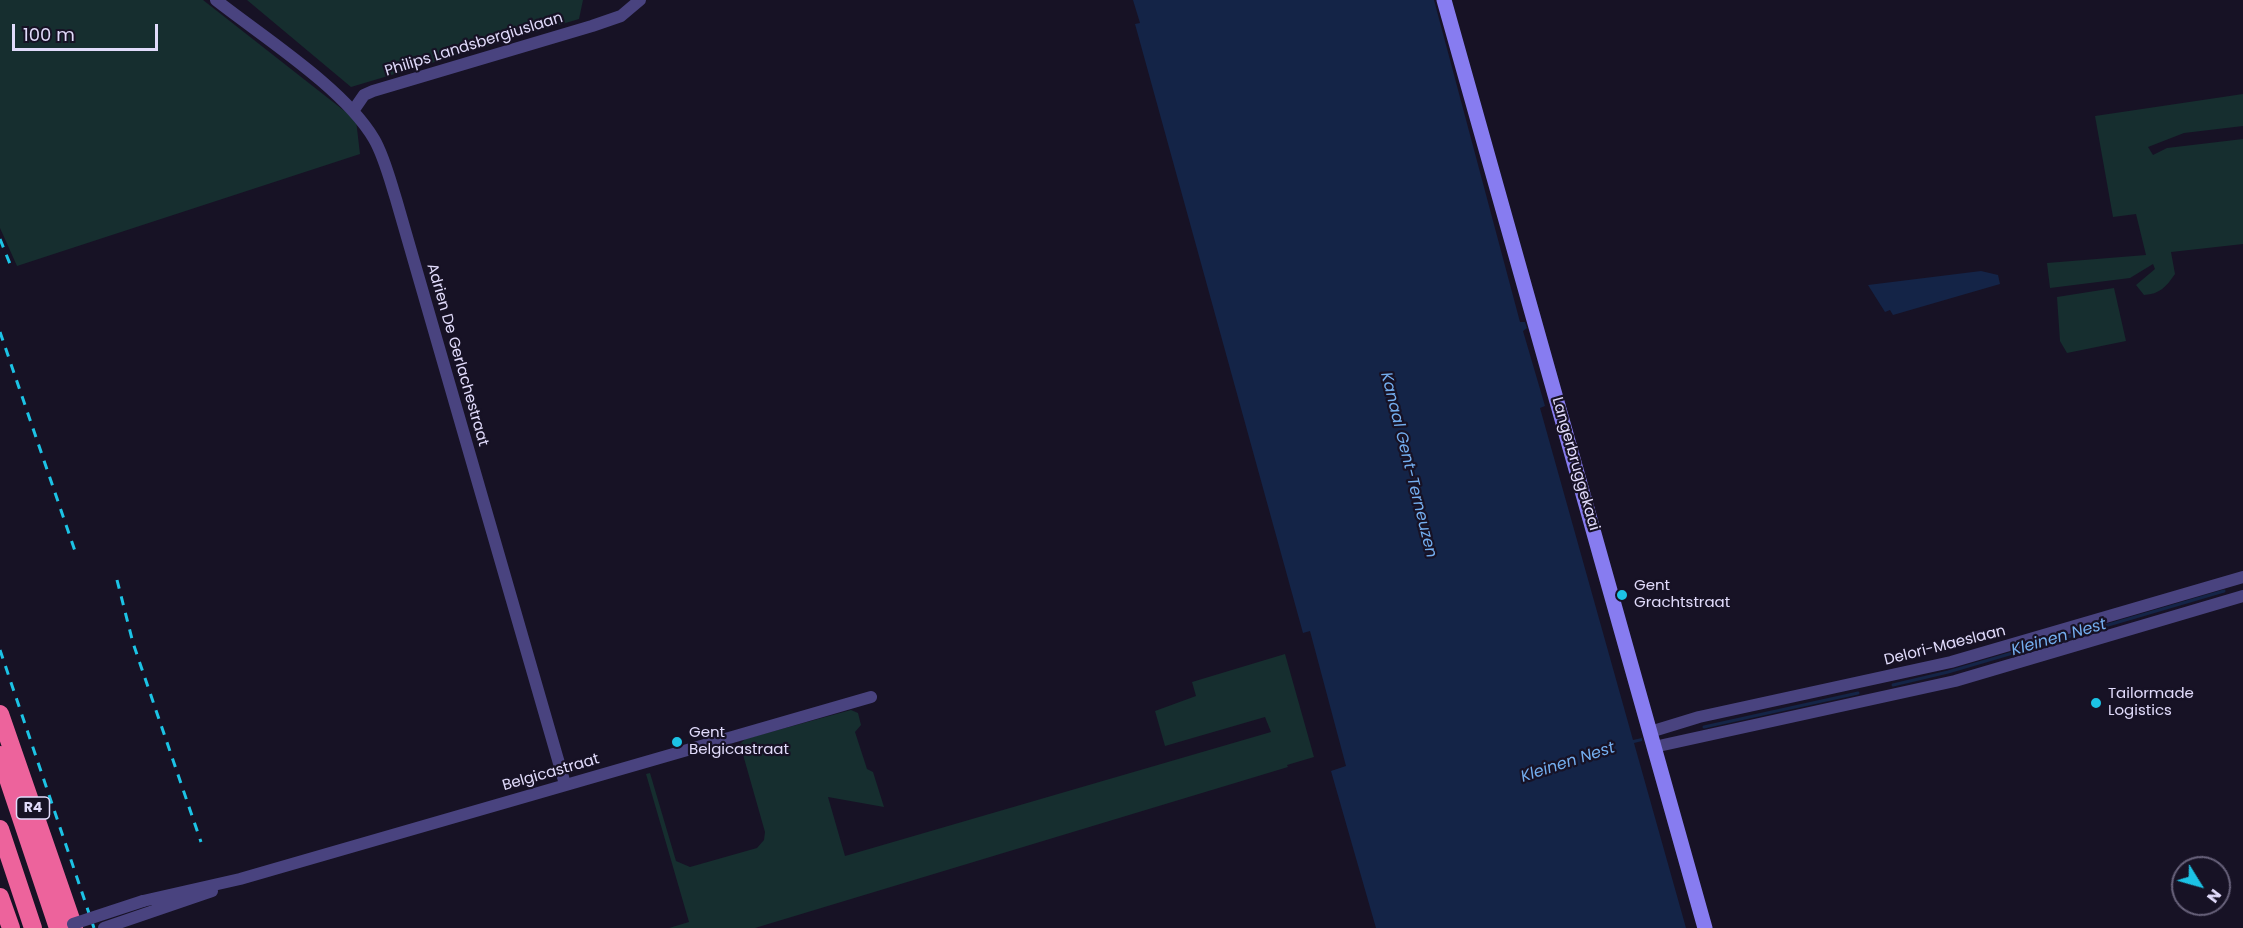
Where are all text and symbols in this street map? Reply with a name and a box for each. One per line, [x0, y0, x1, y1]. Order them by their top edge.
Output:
street label: Philips Landsbergiuslaan [383, 9, 565, 81]
scale bar [15, 12, 160, 50]
text: 100 m [23, 22, 75, 47]
street label: Adrien De Gerlachestraat [422, 261, 492, 449]
water label: Kanaal Gent-Terneuzen [1376, 370, 1440, 560]
street label: Langerbruggekaai [1547, 395, 1603, 533]
place label: Gent Grachtstraat [1634, 577, 1730, 612]
marker: Gent Grachtstraat [1615, 588, 1629, 602]
water label: Kleinen Nest [2009, 615, 2109, 661]
street label: Delori-Maeslaan [1882, 622, 2008, 670]
place label: Tailormade Logistics [2108, 685, 2194, 720]
marker: Tailormade Logistics [2089, 696, 2103, 710]
place label: Gent Belgicastraat [689, 724, 789, 759]
marker: Gent Belgicastraat [670, 735, 684, 749]
water label: Kleinen Nest [1518, 739, 1618, 787]
street label: Belgicastraat [501, 751, 601, 795]
road number: R4 [16, 797, 50, 819]
north arrow [2171, 856, 2231, 916]
text: N [2201, 884, 2227, 908]

